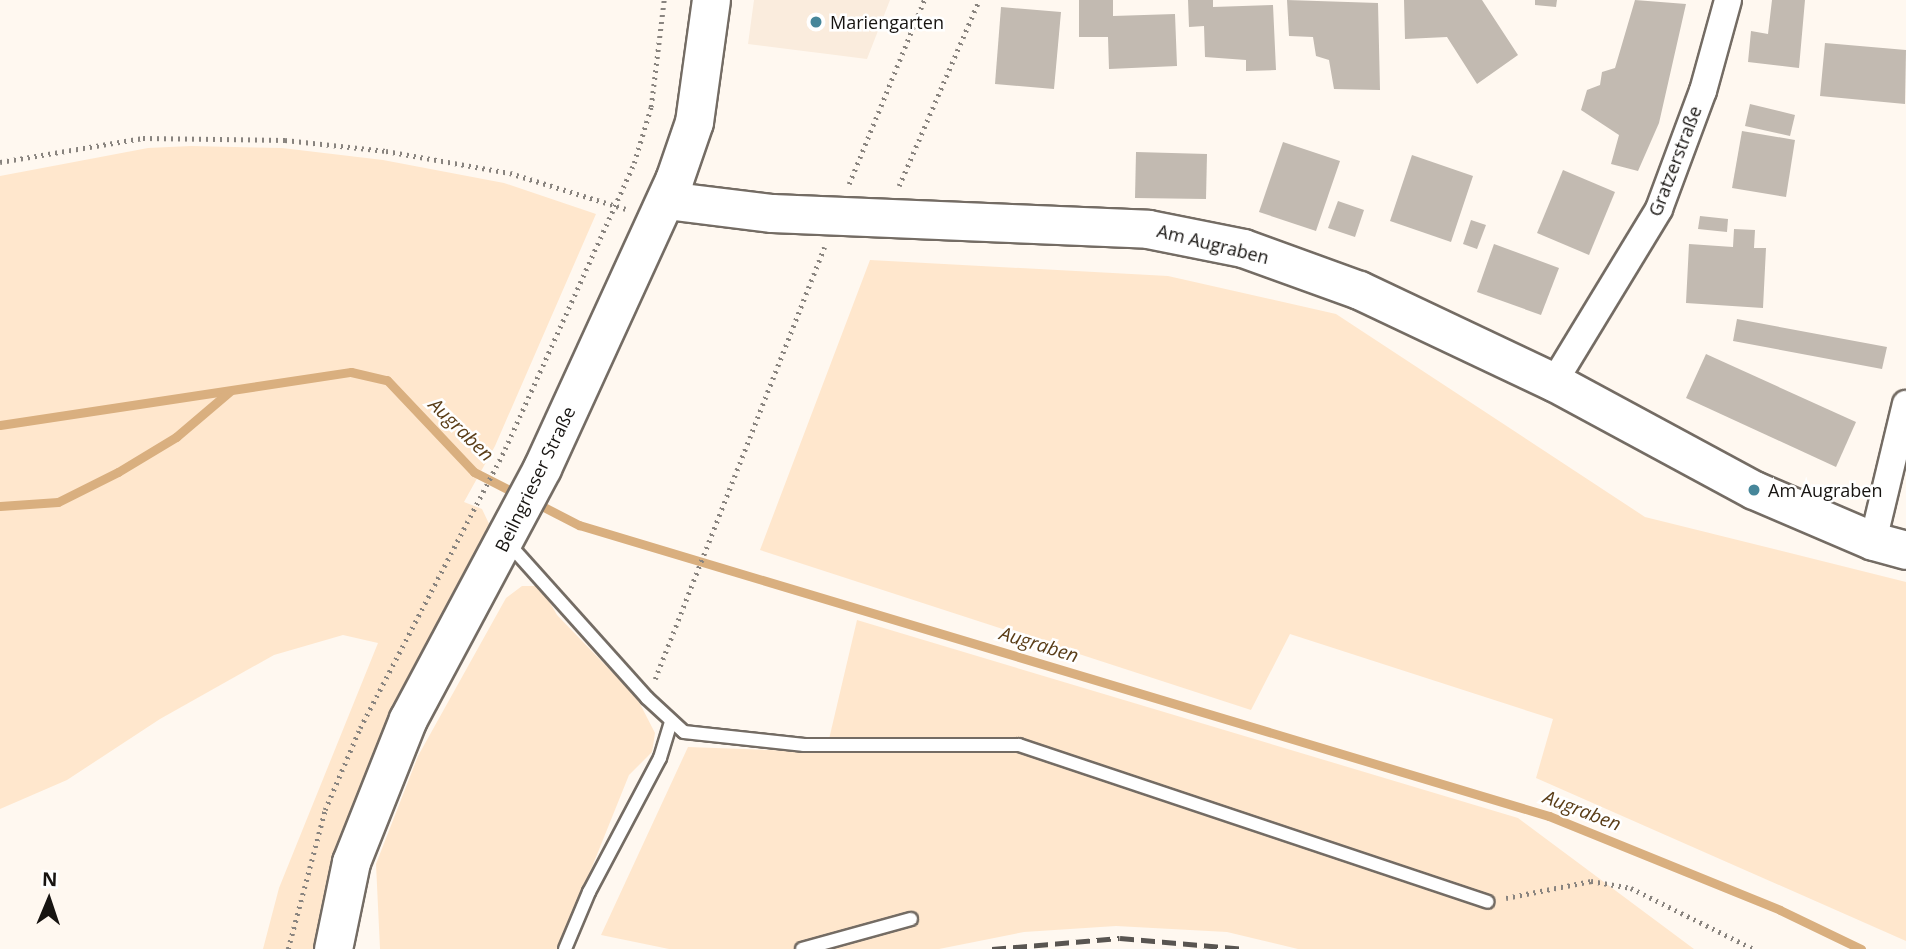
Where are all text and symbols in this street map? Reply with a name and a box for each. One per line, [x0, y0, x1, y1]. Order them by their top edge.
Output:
place label: Mariengarten [830, 11, 944, 33]
marker: Mariengarten [808, 14, 824, 30]
street label: Gratzerstraße [1644, 103, 1706, 219]
street label: Am Augraben [1155, 220, 1271, 268]
water label: Augraben [424, 394, 498, 466]
street label: Beilngrieser Straße [490, 403, 580, 555]
place label: Am Augraben [1768, 479, 1882, 501]
marker: Am Augraben [1746, 482, 1762, 498]
water label: Augraben [997, 622, 1081, 668]
water label: Augraben [1540, 786, 1624, 836]
north arrow [14, 865, 84, 935]
text: N [42, 866, 58, 892]

